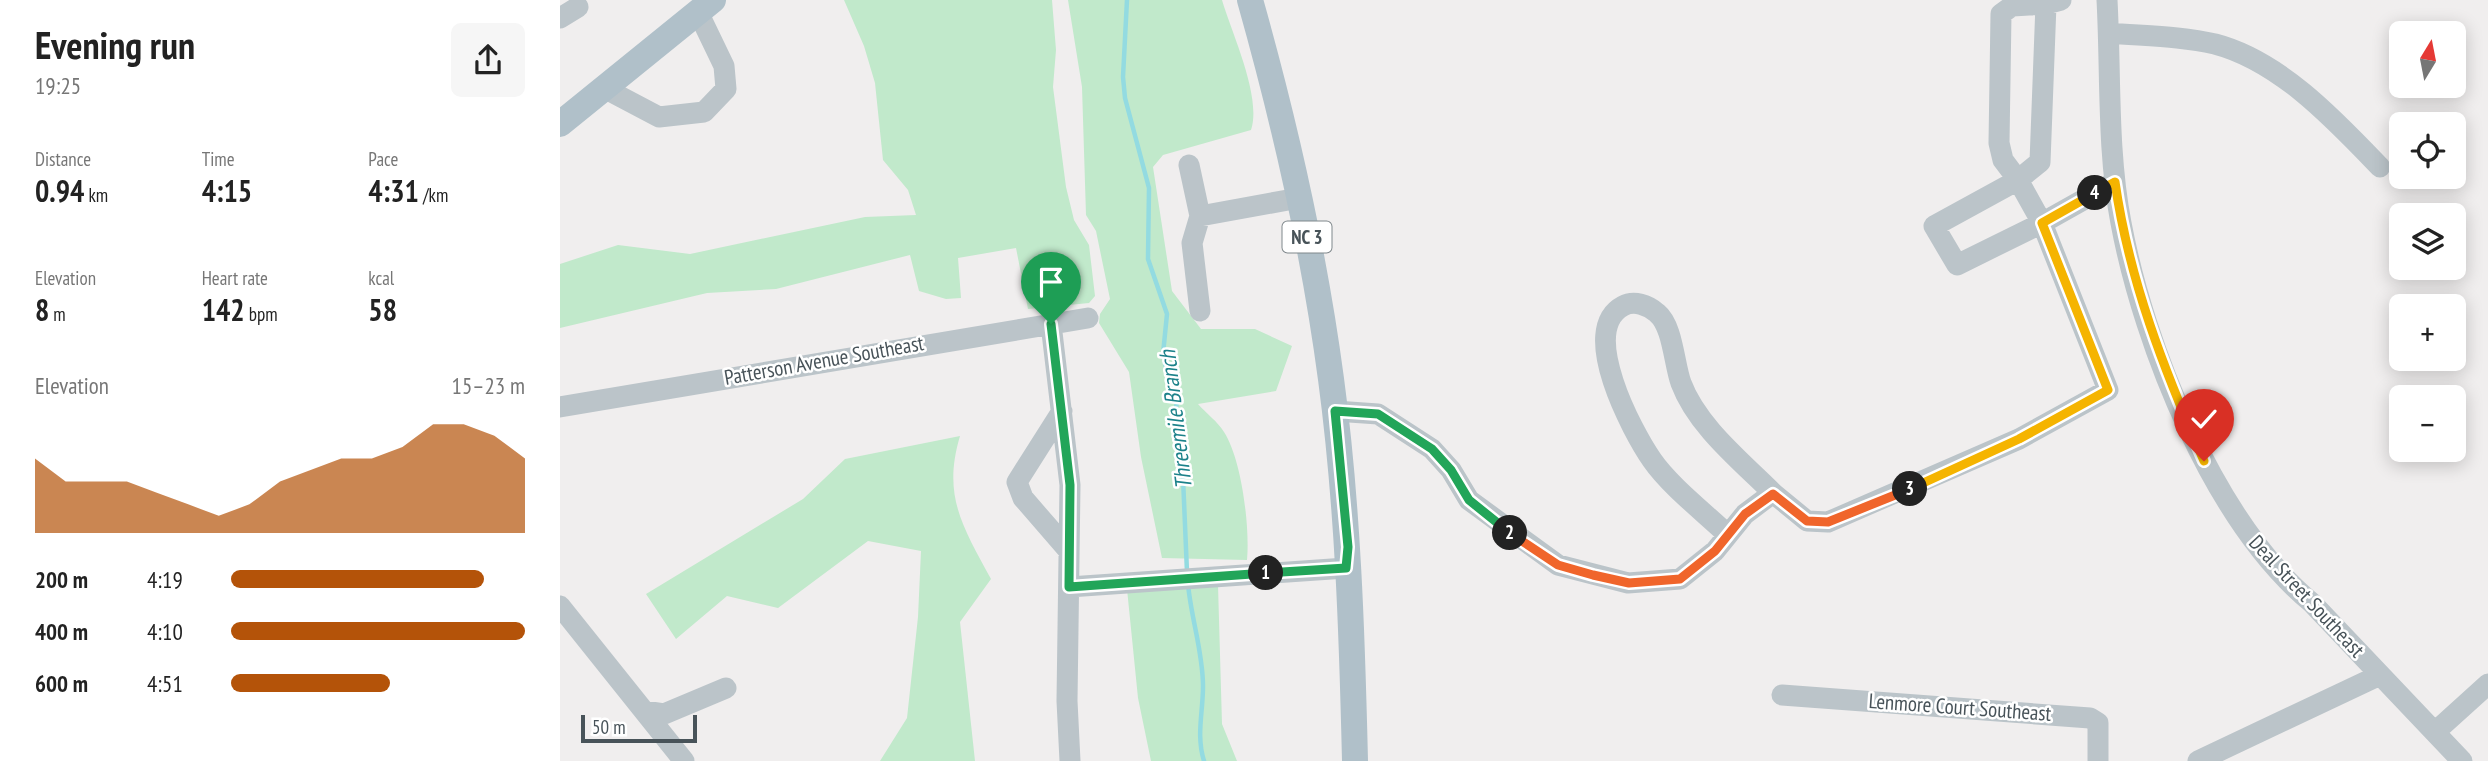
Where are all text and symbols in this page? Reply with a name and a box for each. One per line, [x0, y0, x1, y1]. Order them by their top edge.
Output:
text: Evening run [35, 20, 195, 69]
north arrow [2389, 21, 2466, 98]
map controls [2389, 21, 2466, 462]
button: share [451, 23, 525, 97]
text: 19:25 [35, 71, 81, 100]
button: locate [2389, 112, 2466, 189]
text: Distance [35, 147, 91, 171]
text: Time [202, 147, 235, 171]
text: Pace [368, 147, 398, 171]
text: 0.94 [35, 171, 84, 210]
text: 4:15 [202, 171, 252, 210]
text: 4:31 [368, 171, 419, 210]
pin: 4 [2078, 176, 2112, 210]
text: 4 [2090, 180, 2099, 204]
text: km [84, 183, 108, 207]
text: /km [419, 183, 448, 207]
button: layers [2389, 203, 2466, 280]
road number: NC 3 [1282, 221, 1332, 252]
pin [1021, 252, 1081, 324]
icon: arrive [1032, 263, 1070, 301]
text: Elevation [35, 266, 96, 290]
text: Heart rate [202, 266, 268, 290]
text: kcal [368, 266, 394, 290]
text: 8 [35, 290, 49, 329]
text: 142 [202, 290, 245, 329]
text: 58 [368, 290, 397, 329]
button: + [2389, 294, 2466, 371]
text: m [49, 302, 66, 326]
text: bpm [245, 302, 278, 326]
street label: Patterson Avenue Southeast [722, 329, 926, 391]
water label: Threemile Branch [1152, 347, 1198, 491]
text: Elevation [35, 371, 109, 400]
text: 15–23 m [452, 371, 525, 400]
button: − [2389, 385, 2466, 462]
pin [2174, 389, 2234, 461]
icon: check [2185, 400, 2223, 438]
pin: 3 [1892, 472, 1928, 506]
text: 3 [1905, 476, 1914, 500]
pin: 2 [1492, 516, 1528, 550]
text: 2 [1505, 520, 1514, 544]
street label: Deal Street Southeast [2243, 529, 2371, 663]
pin: 1 [1248, 556, 1284, 590]
text: 1 [1261, 560, 1270, 584]
text: 200 m [35, 565, 88, 594]
text: 4:19 [147, 565, 183, 594]
text: 400 m [35, 617, 88, 646]
text: 4:10 [147, 617, 183, 646]
text: 600 m [35, 669, 88, 698]
text: 4:51 [147, 669, 183, 698]
street label: Lenmore Court Southeast [1868, 687, 2053, 727]
scale bar [581, 712, 696, 744]
text: 50 m [592, 715, 626, 739]

